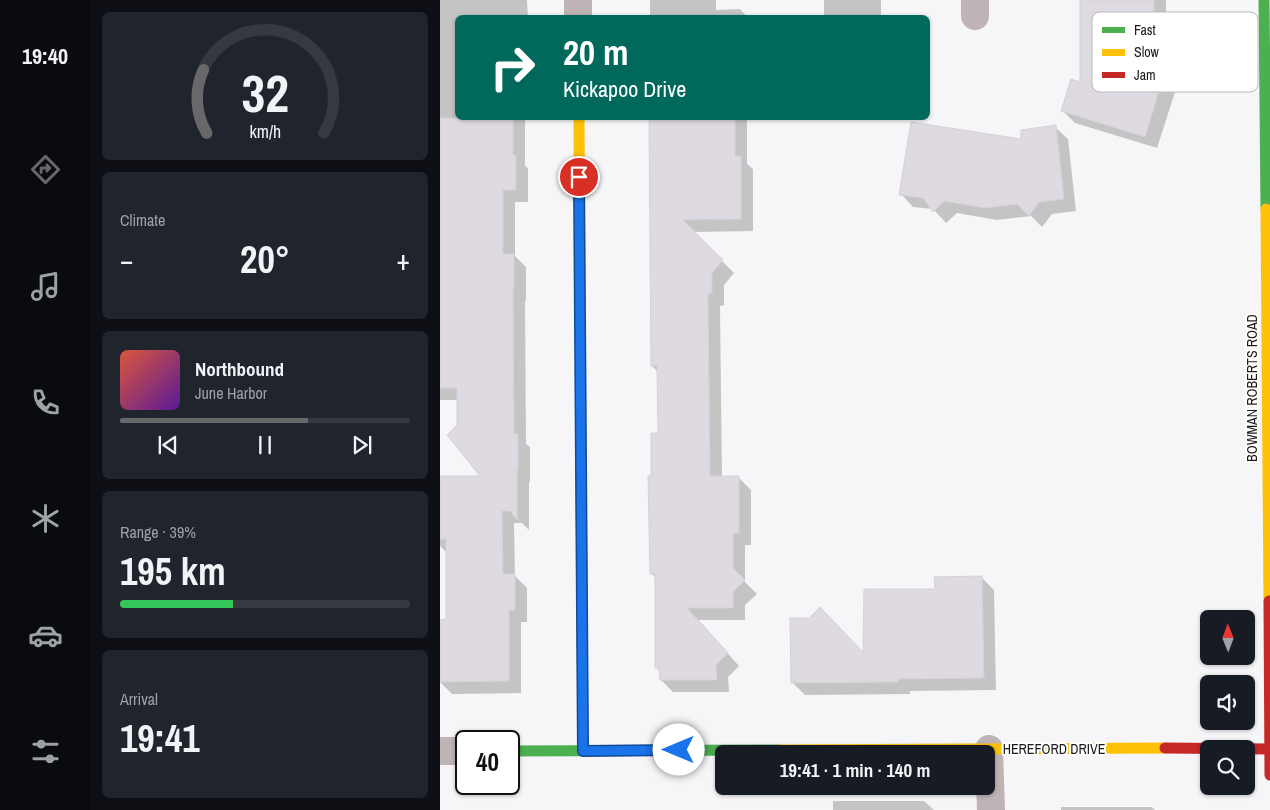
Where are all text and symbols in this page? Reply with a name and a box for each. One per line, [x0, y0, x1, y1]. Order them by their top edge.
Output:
legend [1092, 12, 1258, 92]
text: Fast [1134, 21, 1156, 39]
text: 20 m [563, 29, 628, 76]
icon: right [480, 35, 545, 100]
text: 19:40 [22, 41, 68, 71]
text: Slow [1134, 43, 1160, 61]
text: 32 [241, 58, 289, 128]
text: Jam [1134, 66, 1156, 84]
text: Kickapoo Drive [563, 74, 686, 104]
text: km/h [249, 120, 281, 144]
icon: directions [28, 152, 63, 187]
pin [558, 156, 600, 198]
icon: arrive [565, 163, 593, 191]
text: Climate [120, 209, 165, 231]
text: 20° [240, 234, 290, 285]
text: − [120, 241, 133, 279]
text: + [397, 241, 410, 279]
icon: music [28, 269, 63, 304]
street label: BOWMAN ROBERTS ROAD [1243, 314, 1261, 462]
text: Northbound [195, 356, 284, 382]
text: June Harbor [195, 382, 267, 404]
icon: phone [28, 385, 63, 420]
icon: previous [154, 431, 182, 459]
icon: pause [251, 431, 279, 459]
icon: next [348, 431, 376, 459]
icon: climate [28, 501, 63, 536]
text: Range · 39% [120, 521, 196, 543]
text: 195 km [120, 546, 226, 597]
north arrow [1200, 610, 1255, 665]
map controls [1200, 610, 1255, 795]
icon: car [28, 618, 63, 653]
button: sound [1200, 675, 1255, 730]
text: Arrival [120, 688, 158, 710]
text: 19:41 [120, 713, 200, 764]
position arrow [652, 723, 704, 775]
speed limit sign: 40 [455, 730, 520, 795]
icon: filters [28, 734, 63, 769]
street label: HEREFORD DRIVE [1003, 740, 1105, 758]
button: search [1200, 740, 1255, 795]
text: 19:41 · 1 min · 140 m [780, 757, 930, 783]

